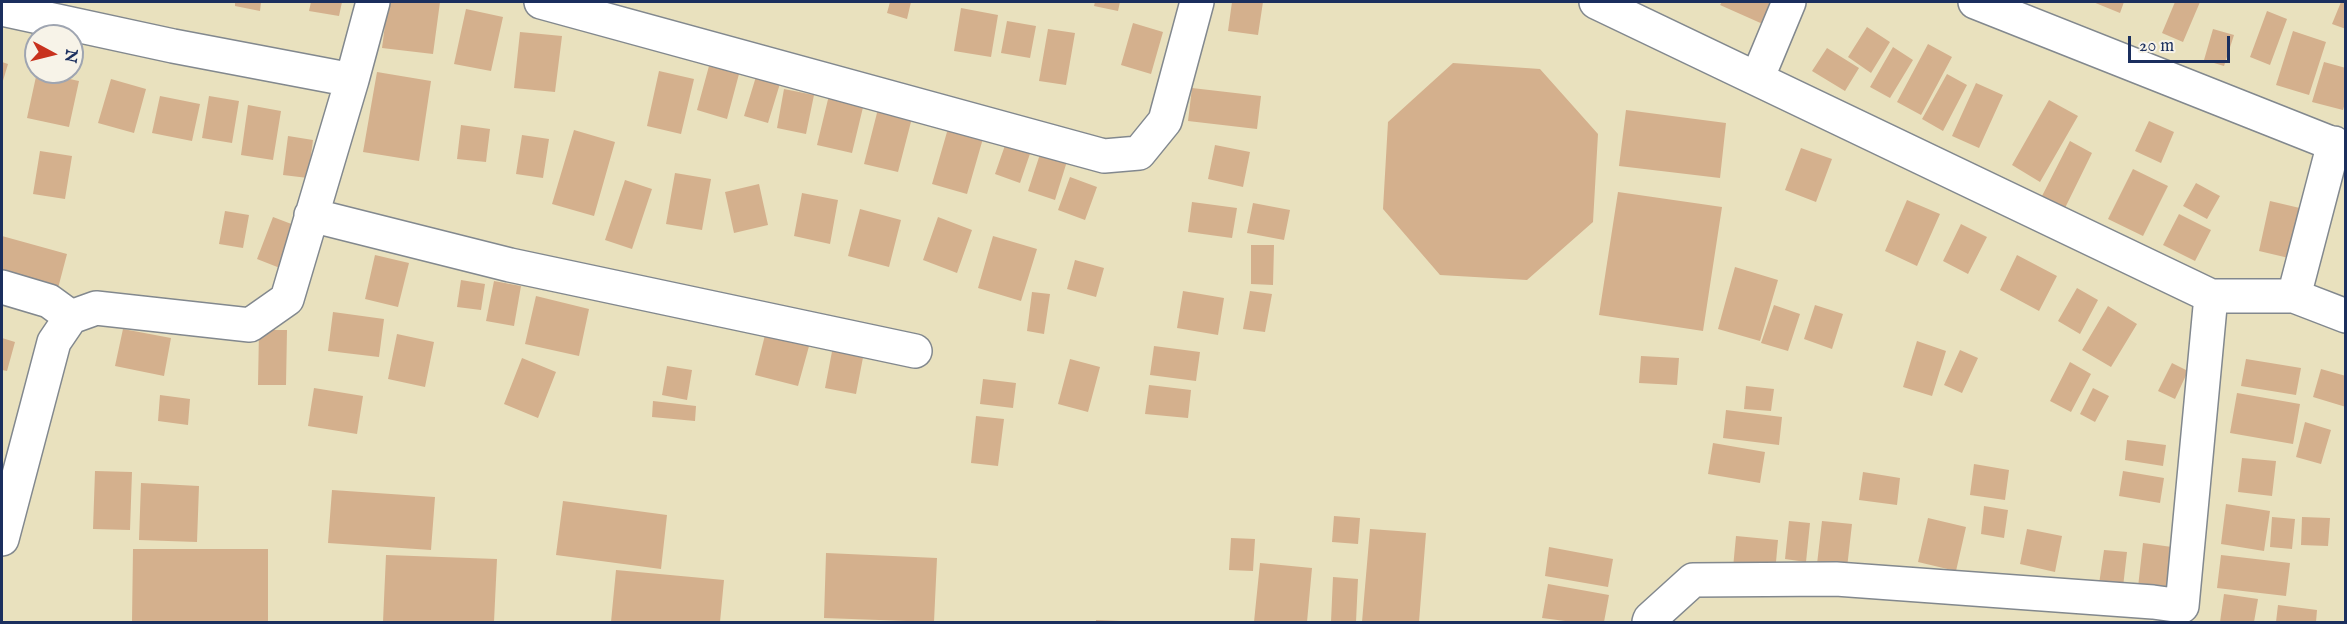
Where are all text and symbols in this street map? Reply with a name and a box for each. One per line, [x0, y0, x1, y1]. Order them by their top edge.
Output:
north arrow [24, 24, 84, 84]
scale bar [2131, 24, 2233, 62]
text: 20 m [2139, 35, 2174, 58]
text: N [59, 48, 81, 64]

